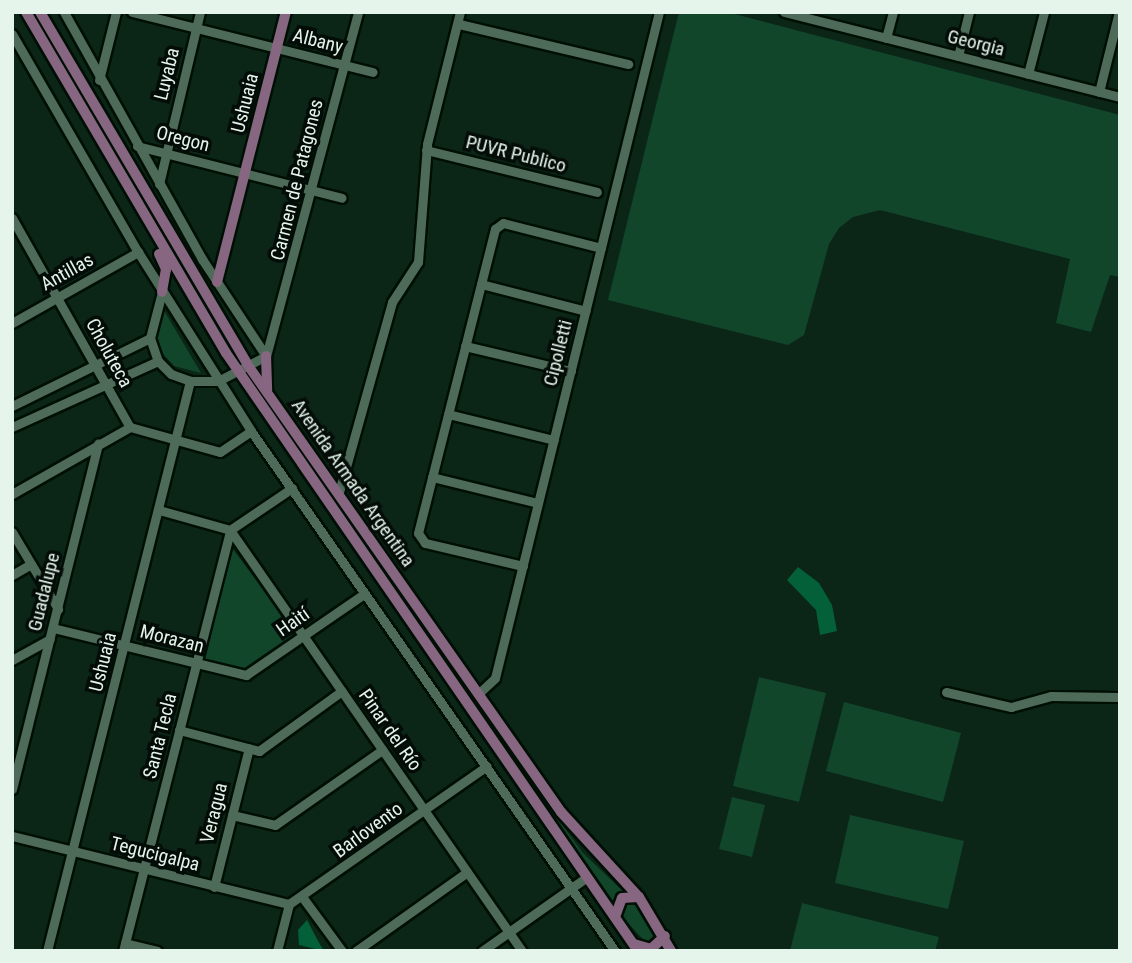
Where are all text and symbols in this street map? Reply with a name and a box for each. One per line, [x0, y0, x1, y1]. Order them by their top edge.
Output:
street label: Albany [291, 24, 345, 58]
street label: Georgia [945, 25, 1007, 61]
street label: Luyaba [150, 45, 184, 103]
street label: Ushuaia [227, 71, 263, 135]
street label: Carmen de Patagones [266, 97, 328, 263]
street label: Oregon [154, 121, 212, 157]
street label: PUVR Publico [464, 131, 568, 177]
street label: Antillas [37, 248, 97, 296]
street label: Choluteca [81, 314, 137, 392]
street label: Cipolletti [539, 318, 577, 388]
street label: Avenida Armada Argentina [287, 395, 419, 571]
street label: Guadalupe [23, 550, 65, 634]
street label: Haití [272, 603, 314, 641]
street label: Morazan [138, 620, 206, 658]
street label: Ushuaia [85, 630, 121, 694]
street label: Pinar del Río [354, 685, 426, 775]
street label: Santa Tecla [138, 691, 182, 781]
street label: Veragua [196, 780, 232, 846]
street label: Barlovento [329, 797, 407, 863]
street label: Tegucigalpa [108, 832, 202, 876]

